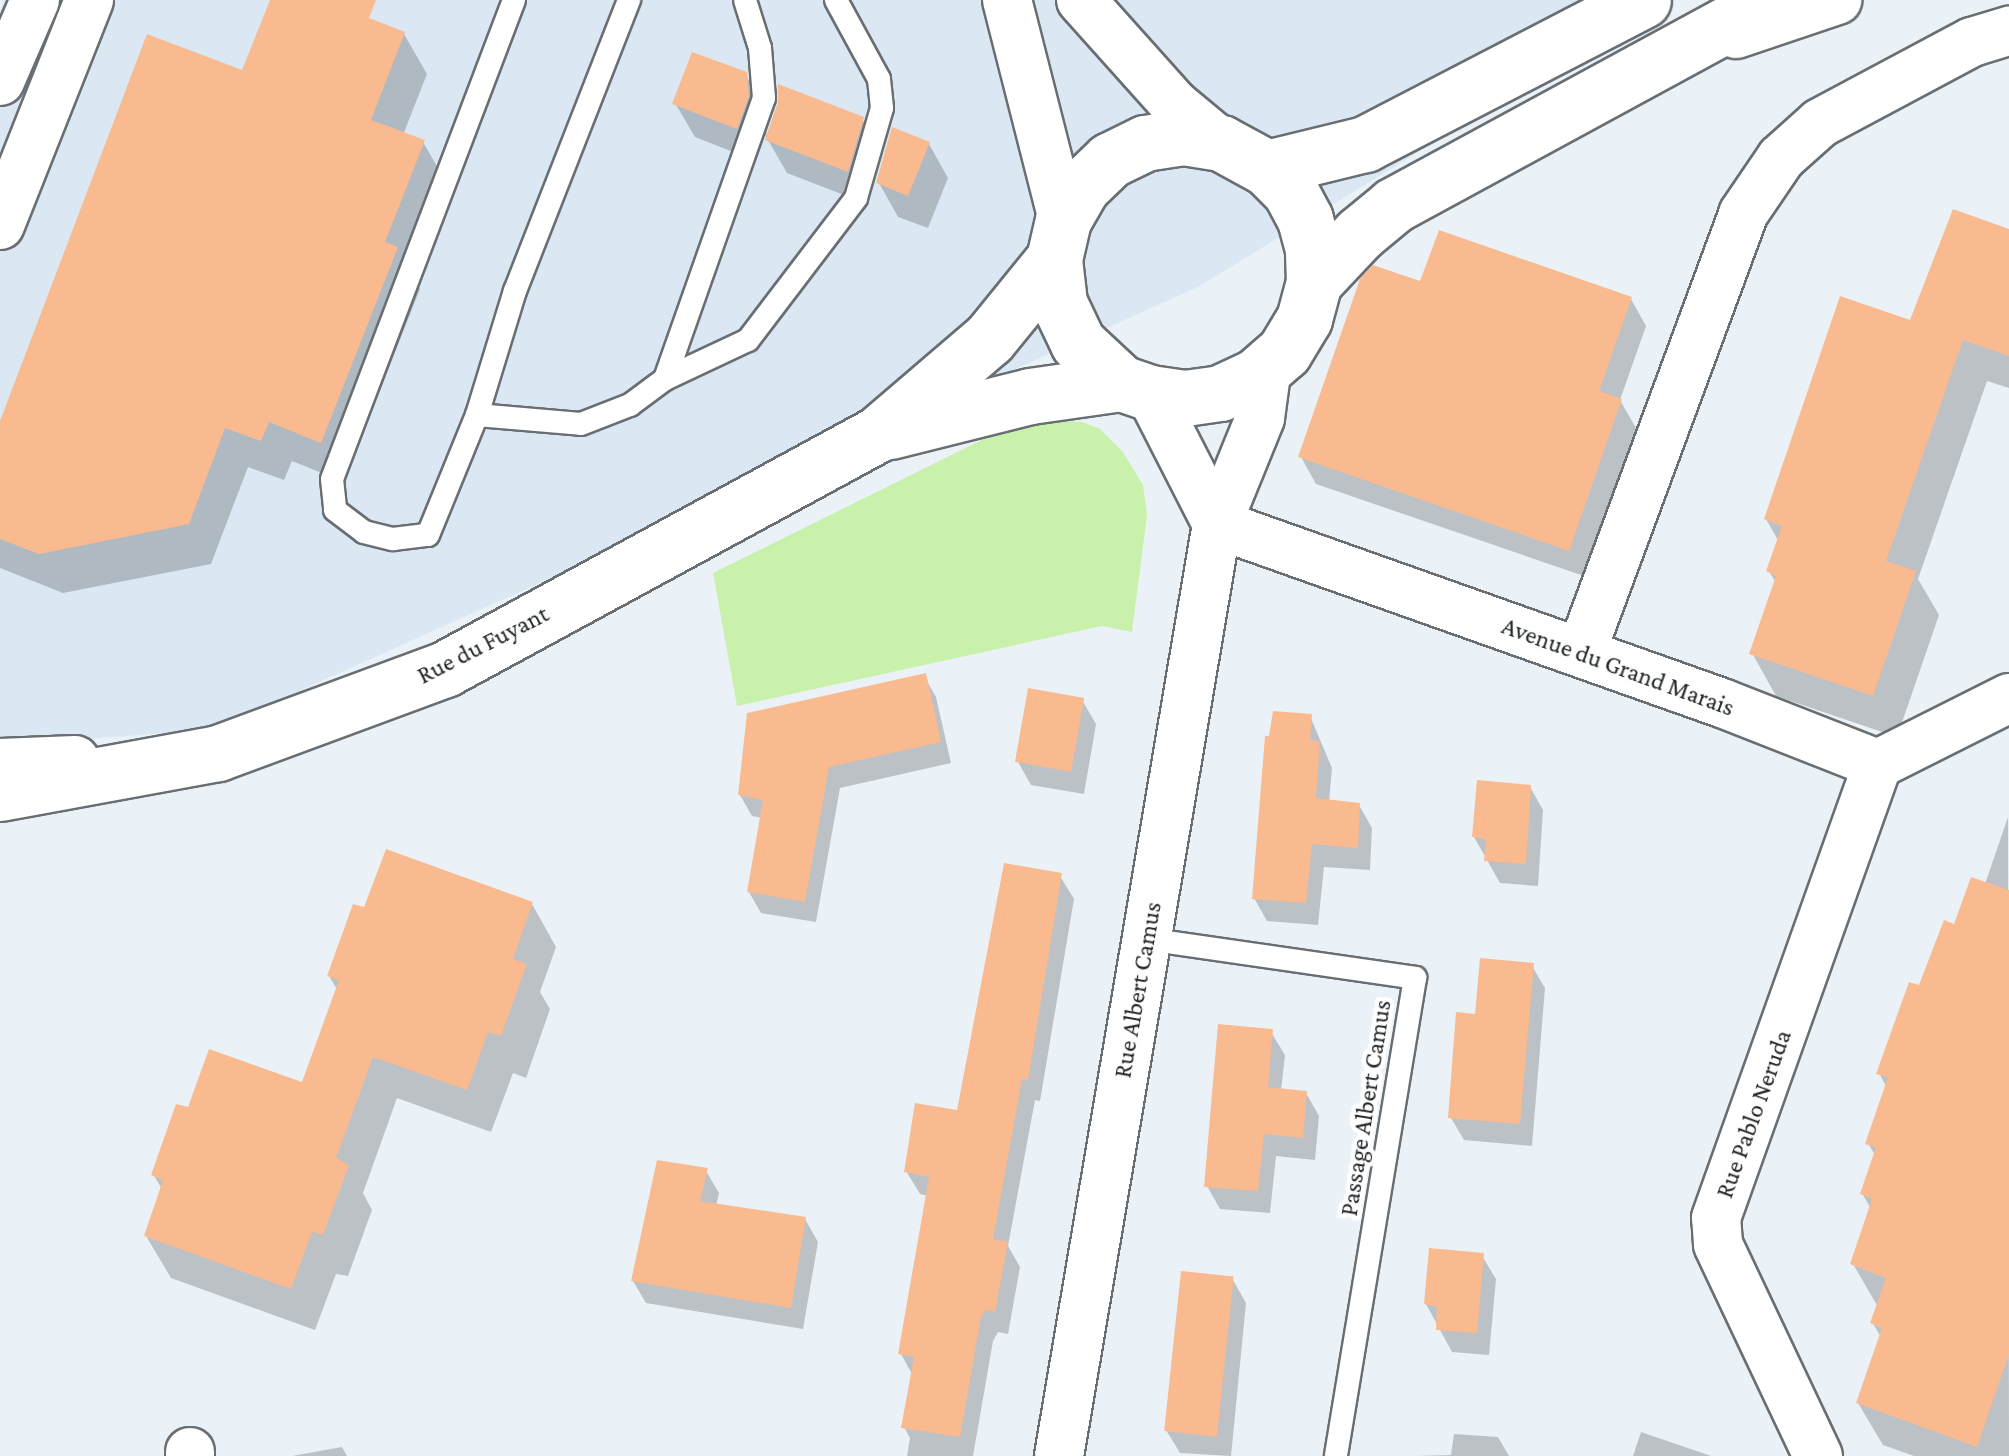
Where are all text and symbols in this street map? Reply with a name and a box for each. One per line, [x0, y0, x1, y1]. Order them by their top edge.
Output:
street label: Rue du Fuyant [412, 599, 554, 691]
street label: Avenue du Grand Marais [1498, 611, 1738, 723]
street label: Rue Albert Camus [1108, 900, 1168, 1080]
street label: Passage Albert Camus [1334, 998, 1398, 1218]
street label: Rue Pablo Neruda [1710, 1026, 1798, 1202]

